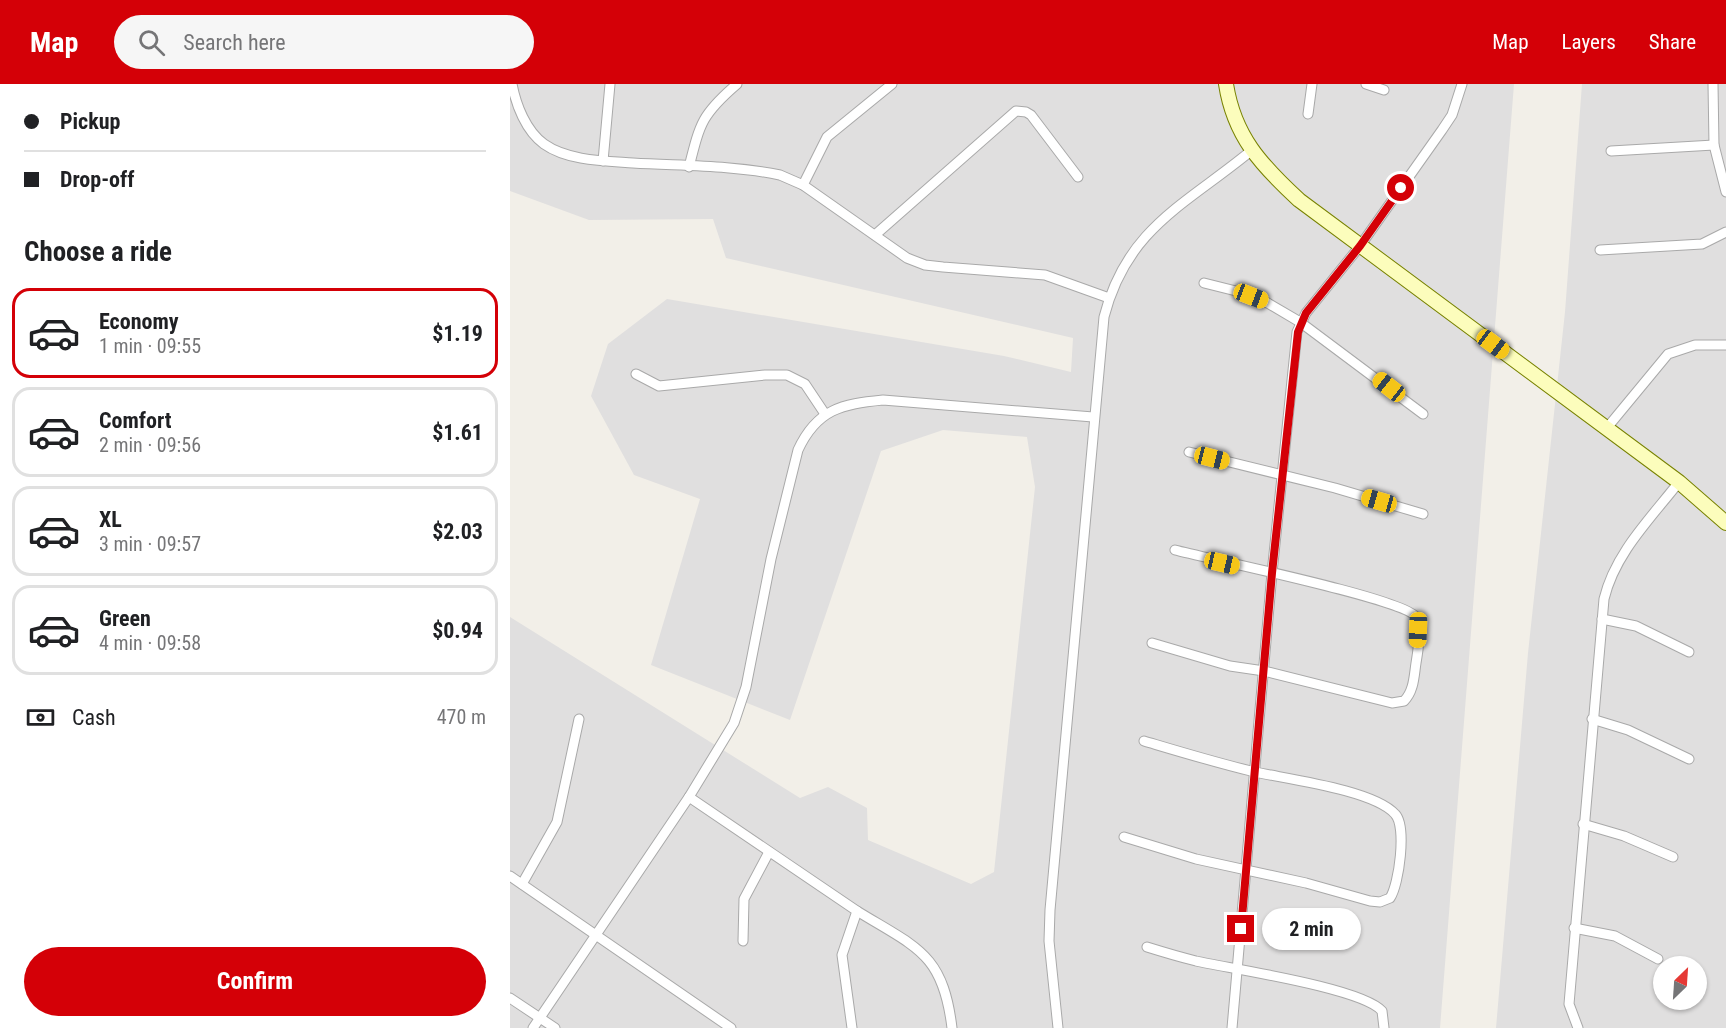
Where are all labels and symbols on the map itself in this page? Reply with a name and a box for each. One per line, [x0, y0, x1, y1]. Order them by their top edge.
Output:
route start [1387, 174, 1414, 201]
car [1231, 281, 1271, 311]
car [1473, 326, 1513, 362]
car [1369, 369, 1409, 405]
car [1192, 445, 1232, 471]
car [1359, 487, 1399, 515]
car [1202, 550, 1242, 576]
car [1408, 612, 1428, 648]
callout: 2 min [1262, 908, 1361, 950]
route end [1227, 915, 1254, 942]
north arrow [1653, 956, 1707, 1010]

